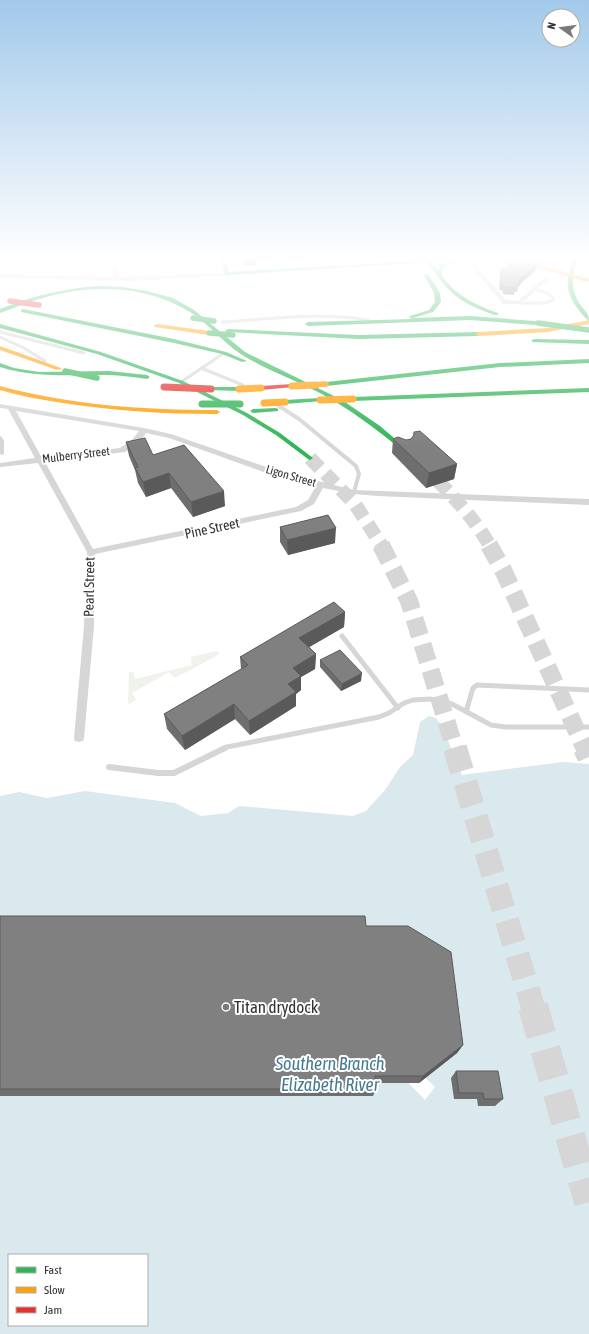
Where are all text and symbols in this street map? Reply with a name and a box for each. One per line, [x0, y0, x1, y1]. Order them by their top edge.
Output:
north arrow [541, 8, 581, 48]
text: N [545, 21, 558, 30]
street label: Mulberry Street [41, 444, 111, 466]
street label: Ligon Street [264, 462, 318, 490]
street label: Pine Street [183, 514, 241, 542]
street label: Pearl Street [80, 557, 98, 617]
place label: Titan drydock [234, 997, 319, 1017]
marker: Titan drydock [221, 1002, 231, 1012]
water label: Southern Branch Elizabeth River [274, 1053, 385, 1095]
legend [8, 1254, 148, 1326]
text: Fast [44, 1263, 62, 1277]
text: Slow [44, 1283, 65, 1297]
text: Jam [44, 1303, 62, 1317]

